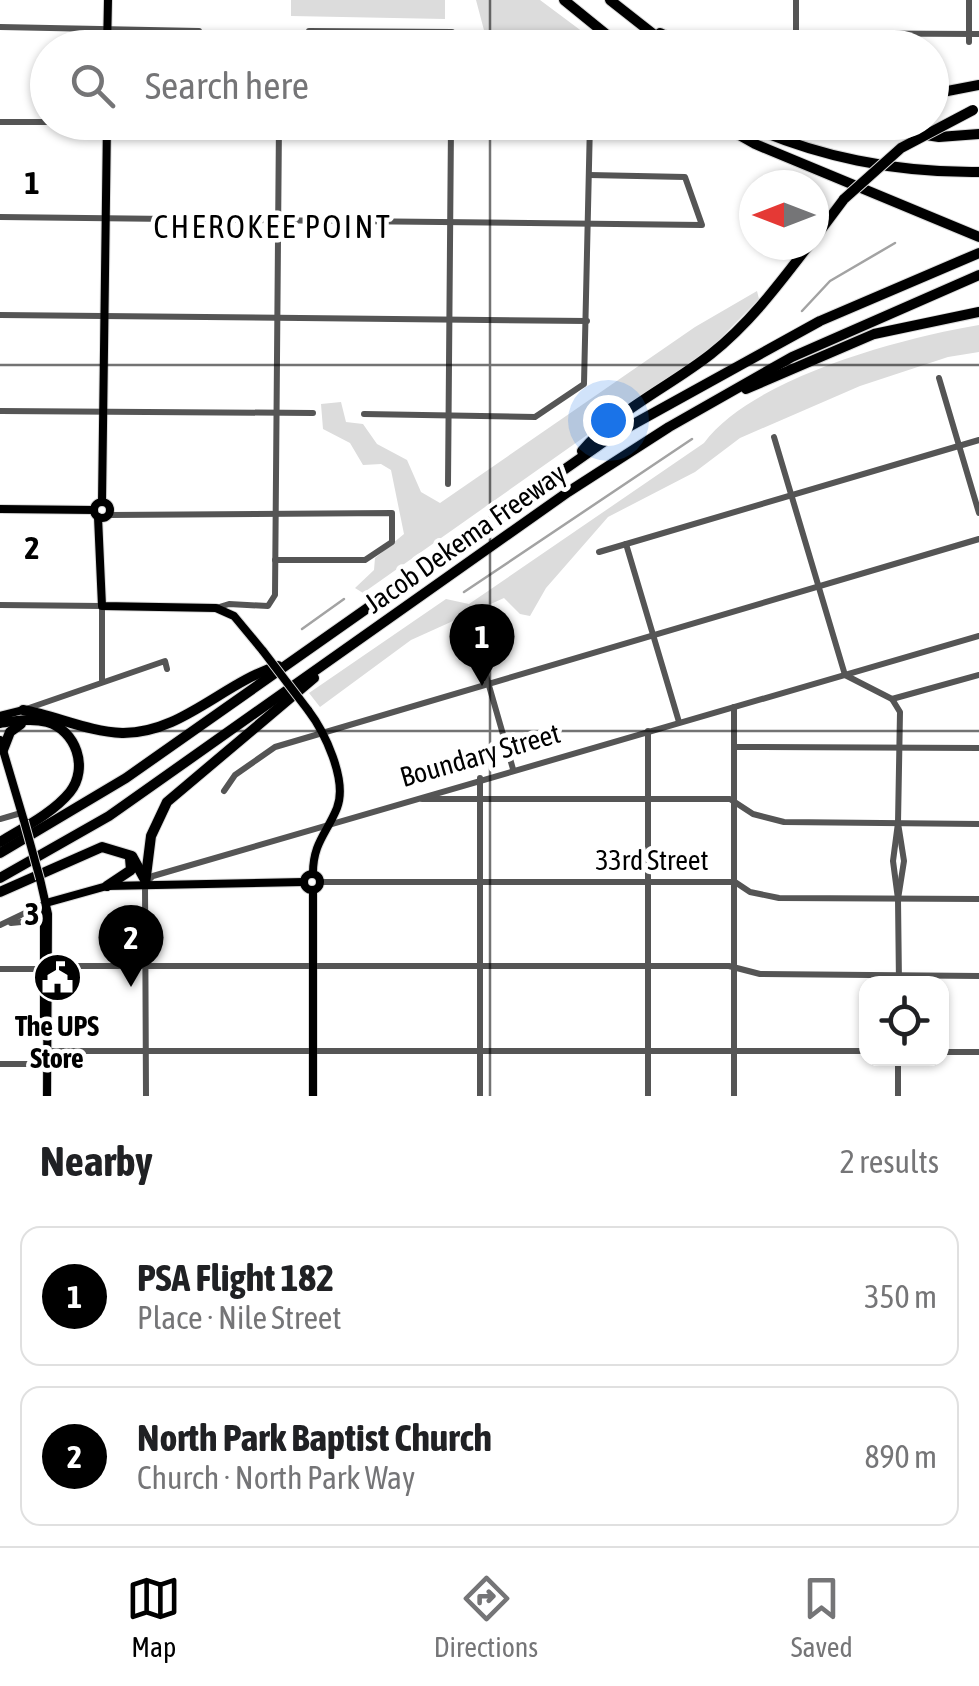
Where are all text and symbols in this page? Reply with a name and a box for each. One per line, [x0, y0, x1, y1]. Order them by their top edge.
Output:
search box [30, 30, 949, 140]
icon: search [65, 58, 120, 113]
text: Search here [145, 64, 309, 107]
text: 1 [24, 164, 40, 201]
north arrow [739, 170, 829, 260]
district label: CHEROKEE POINT [154, 208, 392, 245]
your location [583, 395, 634, 446]
street label: Jacob Dekema Freeway [359, 457, 571, 619]
text: 2 [24, 529, 40, 566]
pin: 1 [450, 604, 514, 686]
street label: Boundary Street [396, 717, 564, 793]
street label: 33rd Street [595, 844, 709, 876]
text: 3 [24, 895, 40, 932]
pin: 2 [98, 904, 164, 987]
public building icon: The UPS Store [31, 952, 83, 1004]
map controls [859, 976, 949, 1066]
button: locate [859, 976, 949, 1066]
place label: The UPS Store [15, 1010, 99, 1074]
text: Nearby [40, 1137, 153, 1185]
text: 2 results [840, 1143, 939, 1180]
text: PSA Flight 182 [137, 1256, 334, 1299]
text: 1 [67, 1278, 82, 1315]
text: 350 m [864, 1278, 937, 1315]
text: Place · Nile Street [137, 1299, 342, 1336]
text: North Park Baptist Church [137, 1416, 492, 1459]
text: 2 [67, 1438, 82, 1475]
text: 890 m [864, 1438, 937, 1475]
text: Church · North Park Way [137, 1459, 415, 1496]
tab: Map [126, 1571, 181, 1663]
tab: Directions [434, 1571, 538, 1663]
tab: Saved [791, 1571, 853, 1663]

